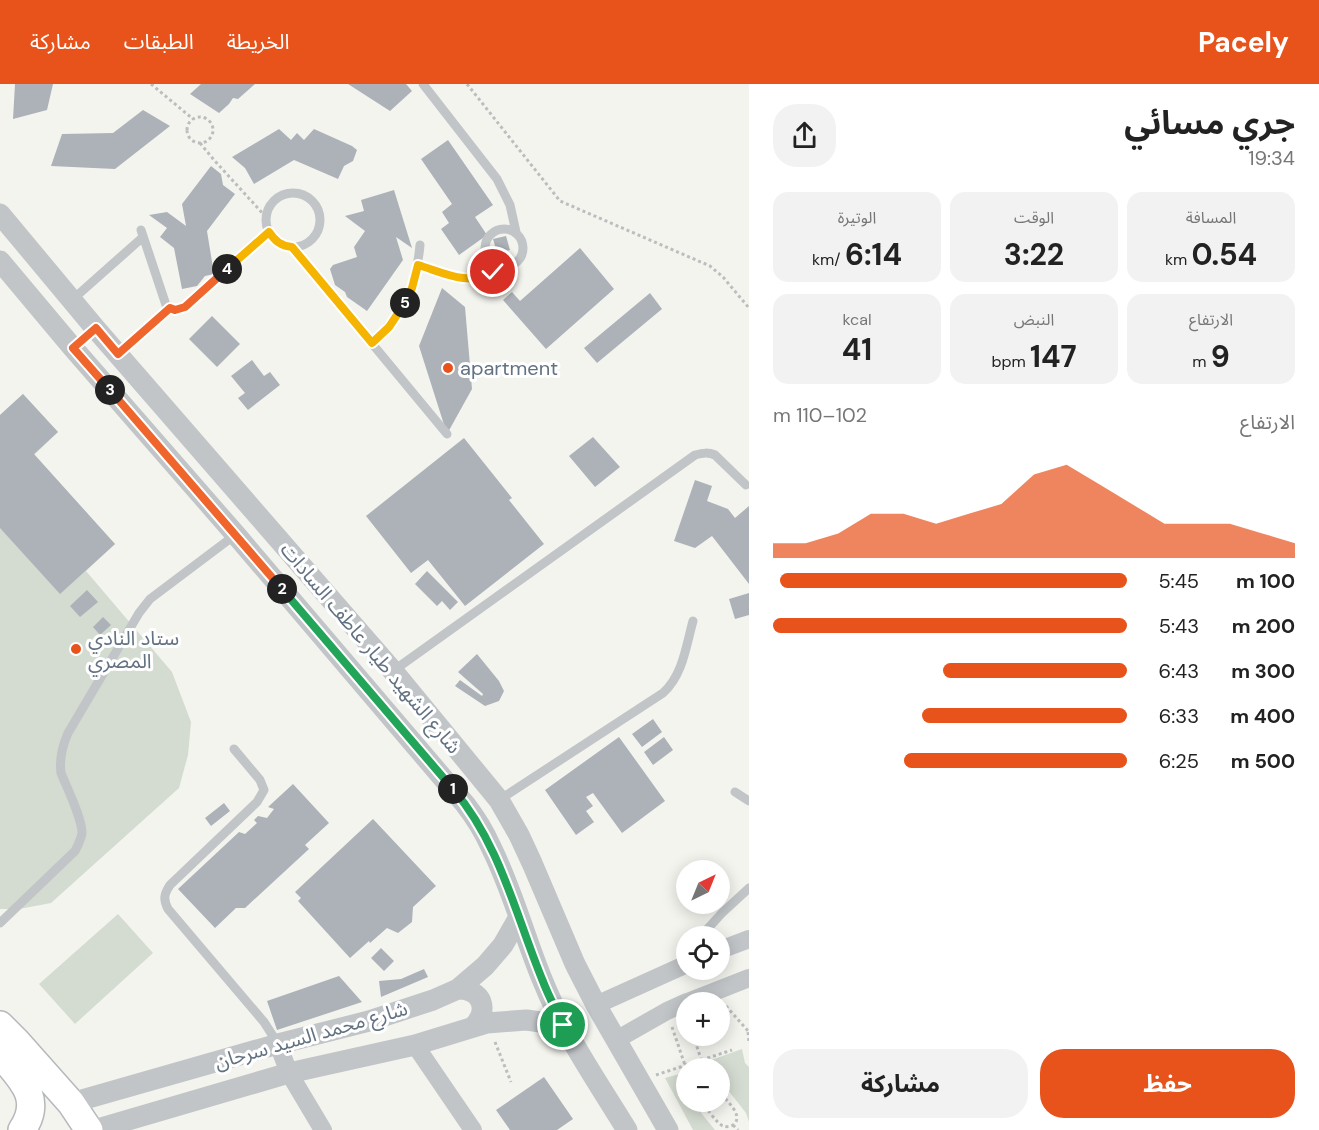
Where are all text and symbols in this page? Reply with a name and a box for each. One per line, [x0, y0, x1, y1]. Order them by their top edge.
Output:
text: Pacely [1198, 24, 1289, 61]
text: مشاركة [30, 28, 91, 56]
text: الطبقات [124, 28, 194, 56]
text: الخريطة [227, 28, 290, 56]
text: جري مسائي [1124, 101, 1295, 144]
button: share [773, 104, 836, 167]
text: 19:34 [1248, 145, 1295, 171]
text: الوتيرة [838, 207, 876, 228]
text: الوقت [1014, 207, 1054, 228]
text: المسافة [1186, 207, 1236, 228]
text: 6:14 [845, 235, 902, 274]
text: 3:22 [1004, 235, 1064, 274]
text: 0.54 [1191, 235, 1257, 274]
pin [467, 246, 518, 297]
text: /km [812, 249, 845, 270]
text: km [1165, 249, 1191, 270]
pin: 4 [212, 254, 242, 284]
icon: check [476, 255, 509, 288]
text: 4 [222, 258, 232, 279]
pin: 5 [390, 288, 420, 318]
text: 5 [400, 292, 410, 313]
text: kcal [843, 309, 871, 330]
text: النبض [1014, 309, 1054, 330]
text: الارتفاع [1189, 309, 1233, 330]
text: 41 [842, 330, 872, 369]
text: 147 [1030, 337, 1077, 376]
text: 9 [1211, 337, 1230, 376]
text: bpm [991, 351, 1030, 372]
text: m [1192, 351, 1211, 372]
place label: apartment [460, 355, 558, 381]
marker: apartment [441, 361, 455, 375]
pin: 3 [95, 375, 125, 405]
text: 3 [105, 379, 115, 400]
text: 102–110 m [773, 402, 867, 428]
text: الارتفاع [1240, 409, 1295, 435]
street label: شارع الشهيد طيار عاطف السادات [273, 537, 467, 760]
text: 5:45 [1158, 568, 1199, 594]
text: 100 m [1236, 568, 1295, 594]
pin: 2 [267, 574, 297, 604]
text: 2 [277, 578, 287, 599]
text: 5:43 [1159, 613, 1199, 639]
text: 200 m [1232, 613, 1295, 639]
place label: ستاد النادي المصري [88, 625, 179, 677]
marker: ستاد النادي المصري [69, 642, 83, 656]
text: 6:43 [1158, 658, 1199, 684]
text: 300 m [1231, 658, 1295, 684]
text: 6:33 [1159, 703, 1199, 729]
text: 400 m [1230, 703, 1295, 729]
text: 6:25 [1159, 748, 1199, 774]
text: 500 m [1231, 748, 1295, 774]
pin: 1 [438, 774, 468, 804]
text: 1 [450, 778, 456, 799]
north arrow [676, 860, 730, 914]
map controls [676, 860, 730, 1112]
button: locate [676, 926, 730, 980]
button: + [676, 992, 730, 1046]
street label: شارع محمد السيد سرحان [212, 995, 411, 1077]
pin [537, 999, 588, 1050]
icon: arrive [546, 1008, 579, 1041]
button: مشاركة [773, 1049, 1028, 1118]
button: حفظ [1040, 1049, 1295, 1118]
button: − [676, 1058, 730, 1112]

